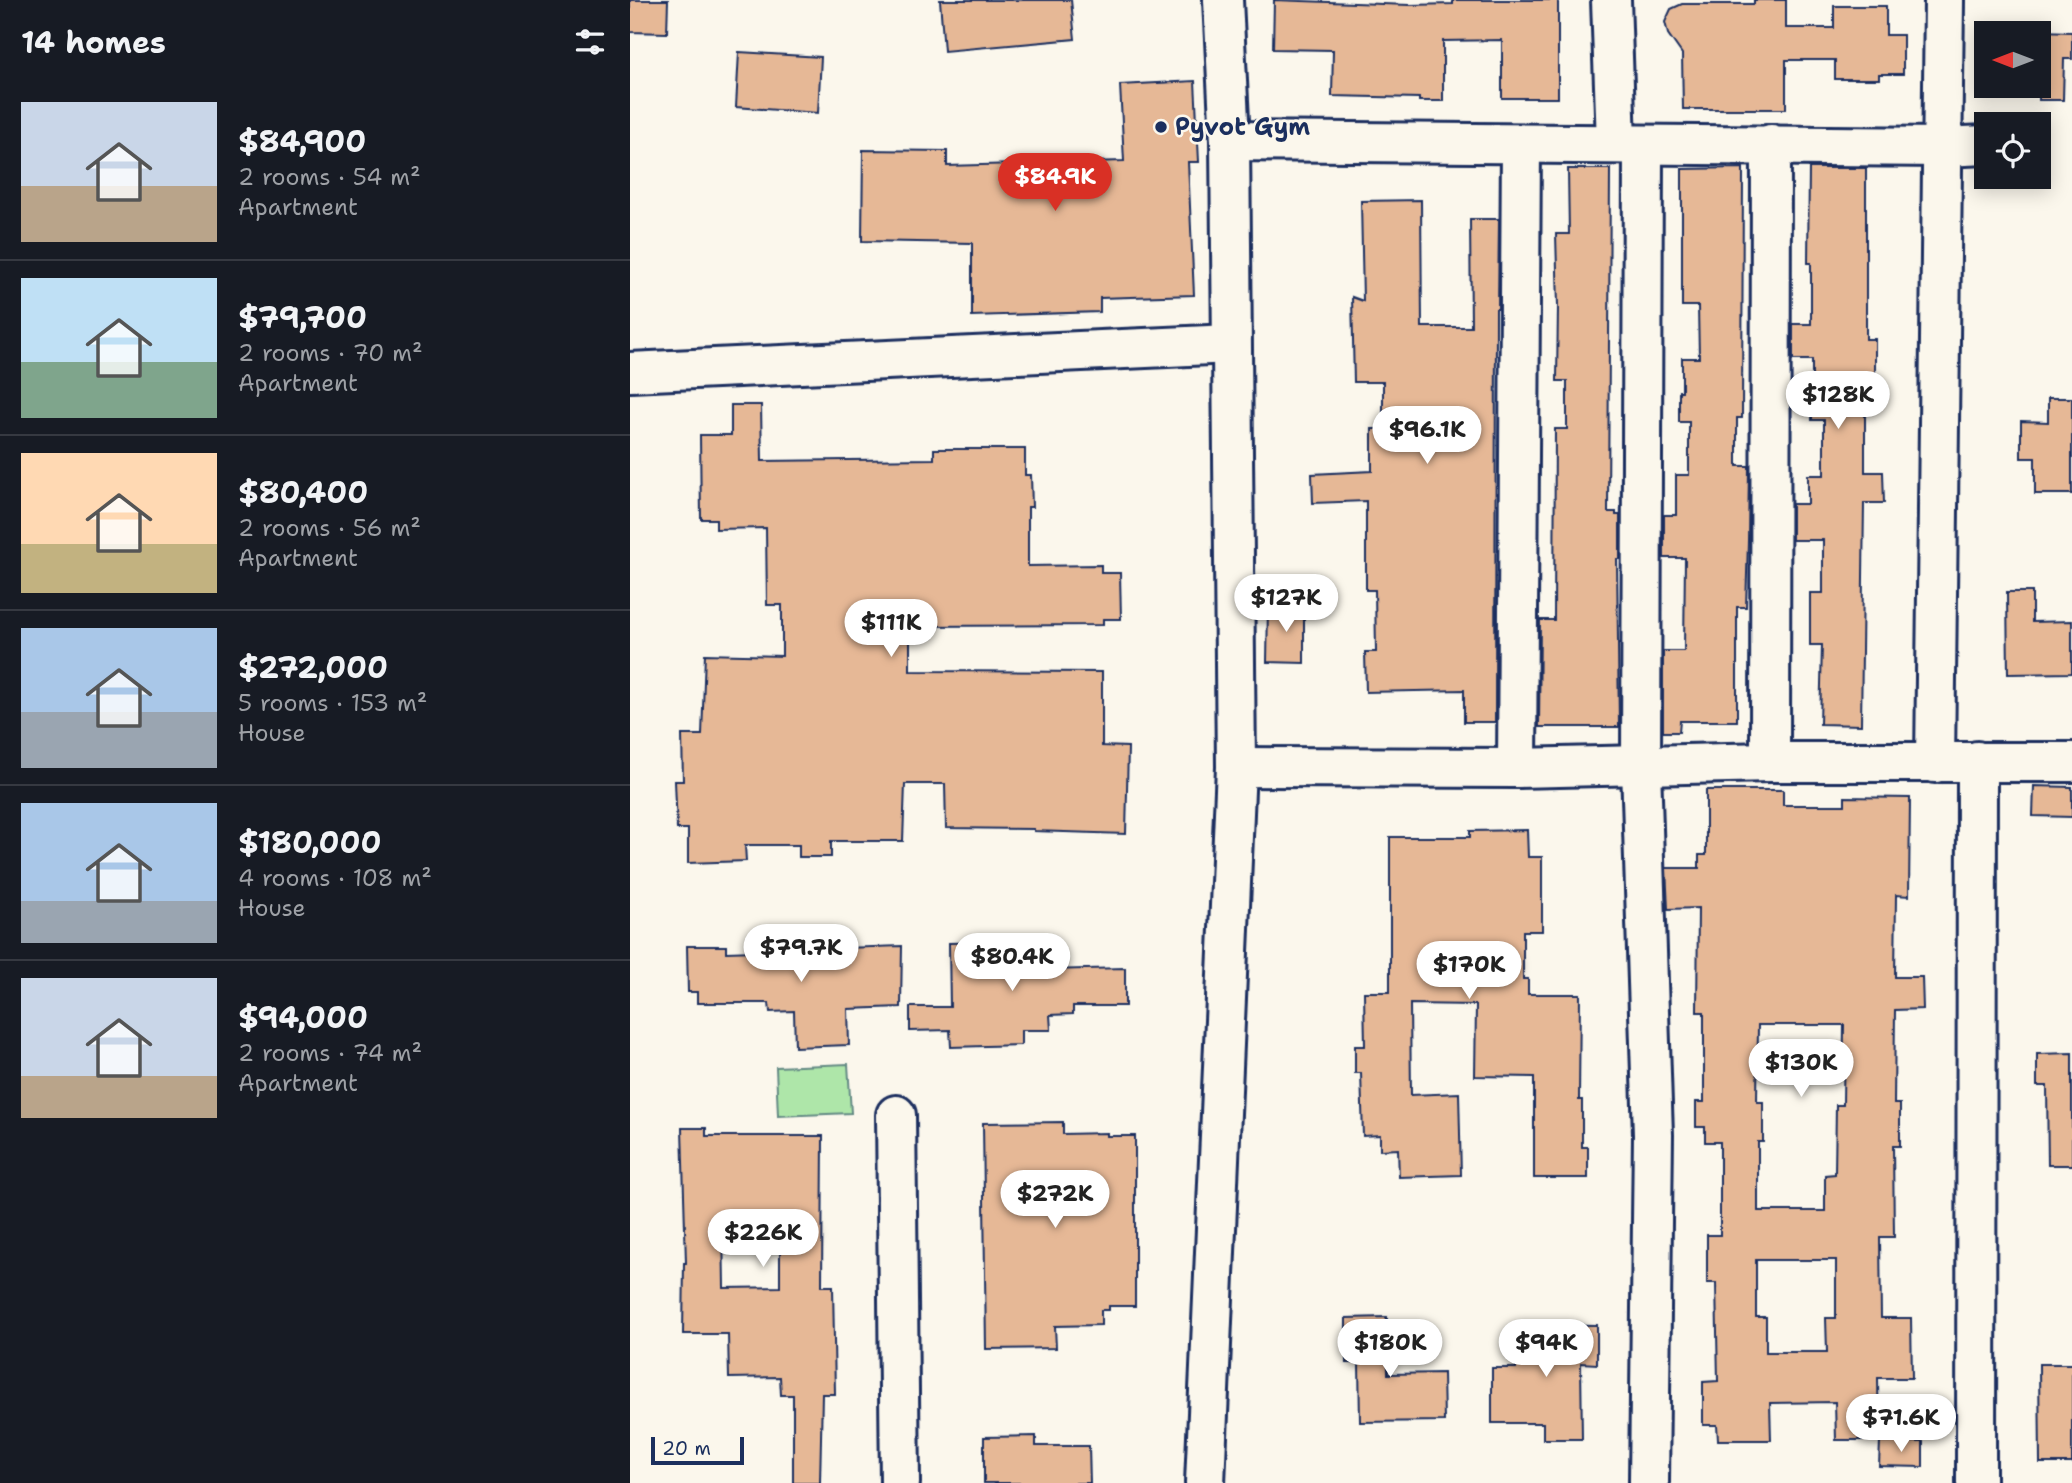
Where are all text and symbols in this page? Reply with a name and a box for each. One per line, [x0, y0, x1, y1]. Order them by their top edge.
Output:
north arrow [1974, 21, 2051, 98]
map controls [1974, 21, 2051, 189]
text: 14 homes [21, 22, 166, 63]
icon: filters [571, 23, 609, 61]
place label: Pyvot Gym [1175, 111, 1310, 143]
button: locate [1974, 112, 2051, 189]
marker: Pyvot Gym [1153, 119, 1169, 135]
text: $84,900 [238, 121, 366, 162]
icon: home [77, 130, 161, 214]
pin: $84.9K [998, 154, 1112, 213]
text: $84.9K [1014, 161, 1096, 191]
text: 2 rooms · 54 m² [238, 162, 421, 192]
text: Apartment [238, 192, 358, 222]
text: $79,700 [238, 297, 367, 338]
icon: home [77, 306, 161, 390]
text: 2 rooms · 70 m² [238, 338, 423, 368]
text: Apartment [238, 368, 358, 398]
pin: $128K [1789, 372, 1887, 431]
text: $128K [1802, 379, 1874, 409]
pin: $96.1K [1370, 406, 1484, 466]
text: $96.1K [1388, 414, 1466, 444]
text: $80,400 [238, 472, 368, 513]
icon: home [77, 481, 161, 565]
text: 2 rooms · 56 m² [238, 513, 421, 543]
text: Apartment [238, 543, 358, 573]
pin: $127K [1237, 574, 1335, 634]
text: $127K [1250, 582, 1322, 612]
pin: $111K [842, 600, 940, 659]
text: $111K [861, 607, 921, 637]
text: $272,000 [238, 647, 388, 688]
icon: home [77, 656, 161, 740]
text: 5 rooms · 153 m² [238, 688, 427, 718]
text: House [238, 718, 306, 748]
text: $180,000 [238, 822, 381, 863]
icon: home [77, 831, 161, 915]
text: 4 rooms · 108 m² [238, 863, 432, 893]
text: House [238, 893, 306, 923]
pin: $79.7K [744, 925, 858, 984]
text: $79.7K [760, 932, 842, 962]
pin: $80.4K [955, 934, 1069, 993]
text: $80.4K [970, 941, 1054, 971]
pin: $170K [1420, 942, 1518, 1001]
text: $170K [1433, 949, 1505, 979]
text: $94,000 [238, 997, 368, 1038]
icon: home [77, 1006, 161, 1090]
text: 2 rooms · 74 m² [238, 1038, 422, 1068]
pin: $130K [1752, 1040, 1850, 1099]
text: $130K [1765, 1047, 1837, 1077]
text: Apartment [238, 1068, 358, 1098]
pin: $272K [1006, 1170, 1104, 1230]
text: $272K [1017, 1178, 1093, 1208]
pin: $226K [714, 1210, 812, 1269]
text: $226K [724, 1217, 802, 1247]
pin: $180K [1341, 1320, 1439, 1379]
pin: $94K [1505, 1320, 1587, 1379]
text: $180K [1353, 1327, 1427, 1357]
text: $94K [1515, 1327, 1577, 1357]
pin: $71.6K [1844, 1394, 1958, 1454]
text: $71.6K [1862, 1402, 1940, 1432]
scale bar [651, 1434, 744, 1466]
text: 20 m [662, 1436, 711, 1461]

